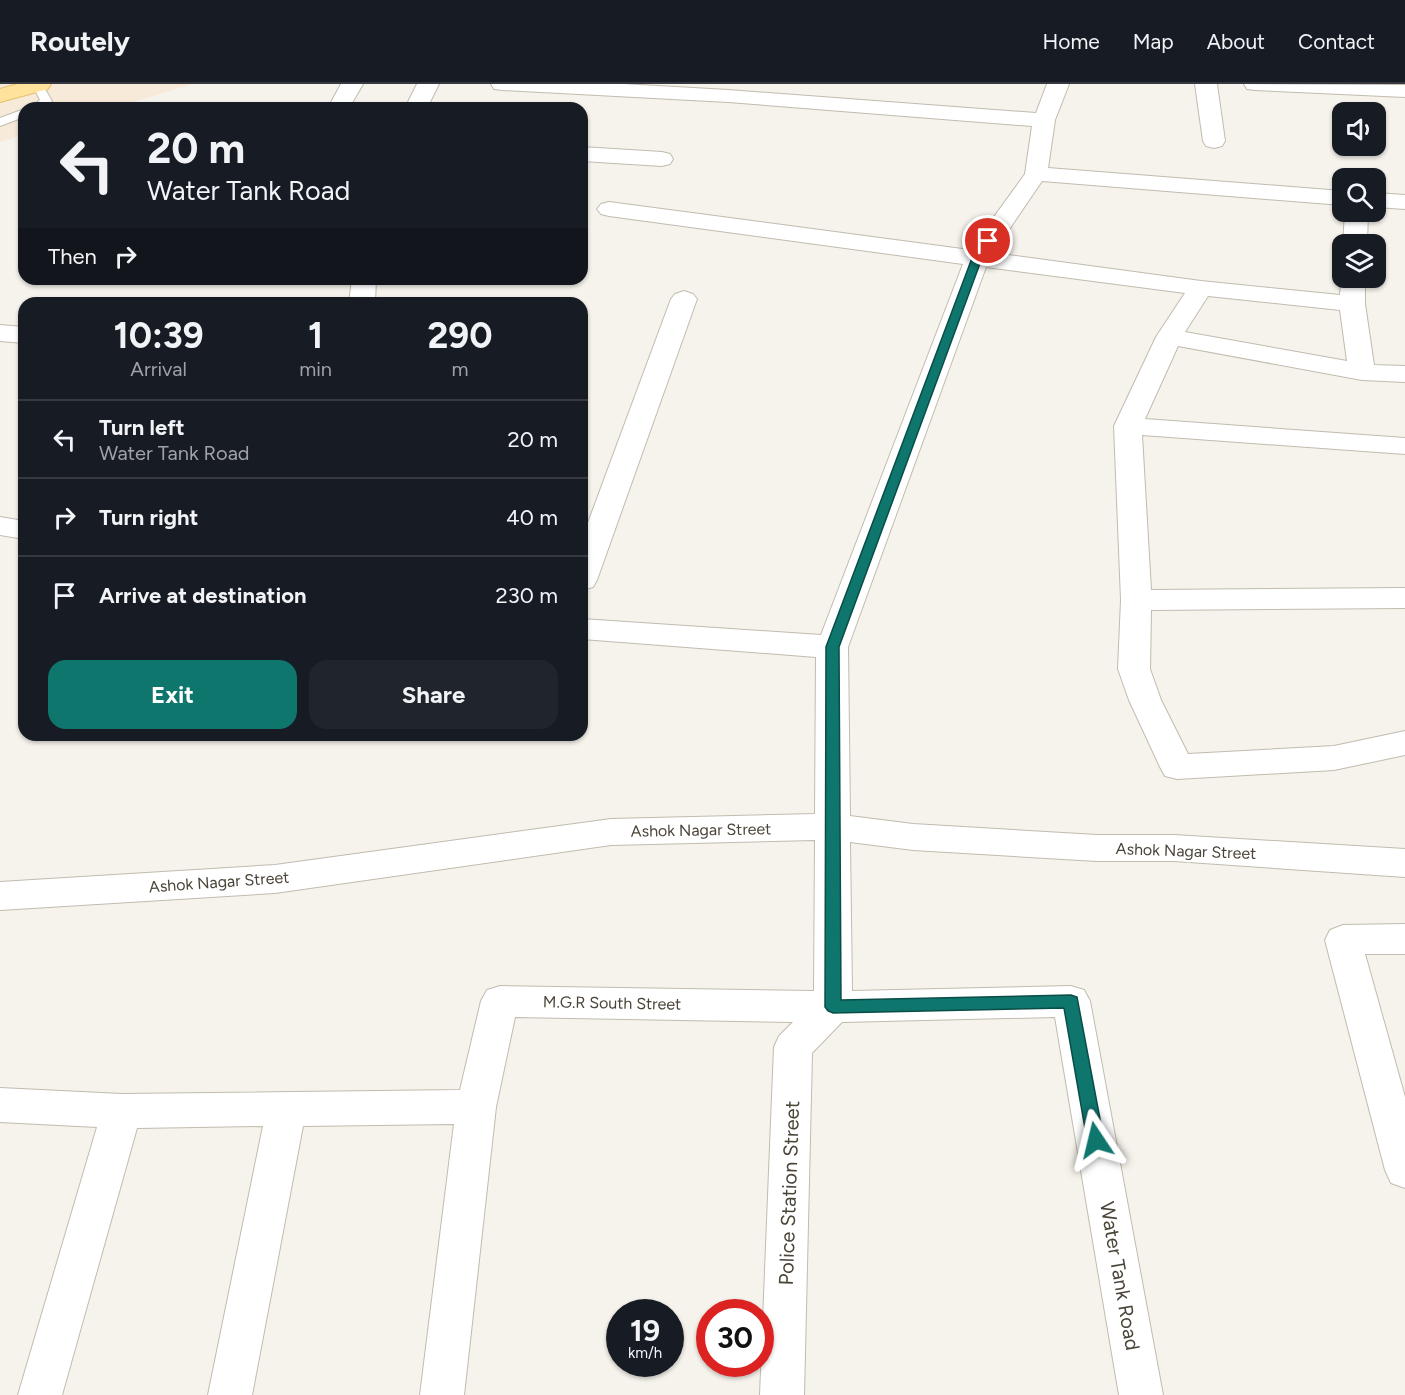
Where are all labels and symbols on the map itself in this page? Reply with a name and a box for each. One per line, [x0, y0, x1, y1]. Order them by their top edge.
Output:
pin [962, 215, 1013, 266]
street label: Ashok Nagar Street [631, 819, 771, 841]
street label: Ashok Nagar Street [1115, 839, 1257, 863]
street label: Ashok Nagar Street [148, 868, 290, 896]
street label: M.G.R South Street [543, 992, 681, 1014]
street label: Police Station Street [774, 1100, 804, 1286]
position arrow [1064, 1108, 1128, 1172]
street label: Water Tank Road [1095, 1200, 1145, 1352]
speed limit sign: 30 [696, 1299, 774, 1377]

